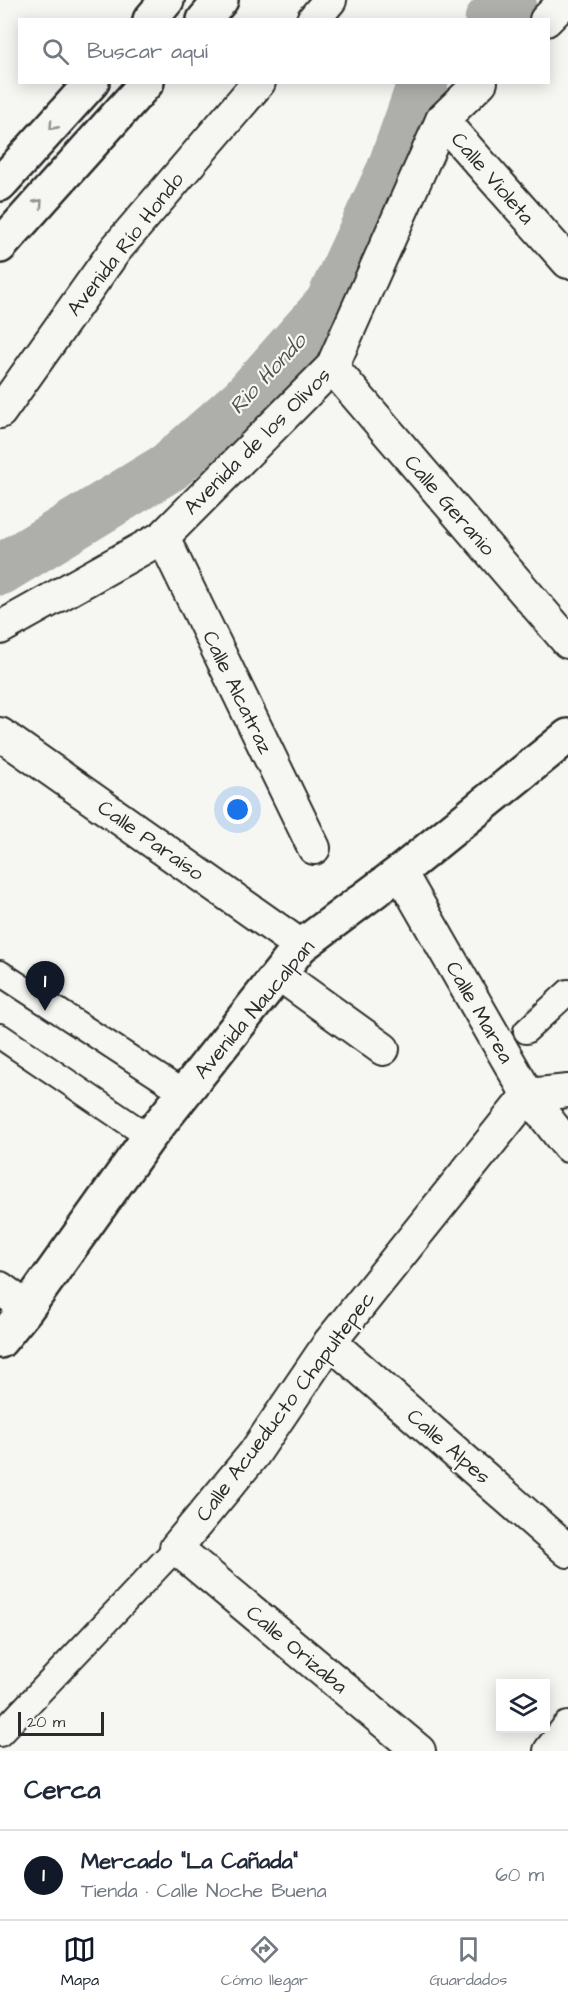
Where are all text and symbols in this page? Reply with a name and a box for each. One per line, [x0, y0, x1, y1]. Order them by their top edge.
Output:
search box [18, 18, 550, 84]
icon: search [39, 35, 72, 68]
text: Buscar aquí [87, 36, 208, 67]
one-way arrow [49, 119, 60, 130]
street label: Calle Violeta [444, 126, 541, 231]
street label: Avenida Río Hondo [60, 166, 191, 322]
one-way arrow [32, 199, 43, 210]
water label: Rio Hondo [222, 325, 315, 421]
street label: Avenida de los Olivos [177, 361, 337, 521]
street label: Calle Geranio [397, 448, 502, 562]
street label: Calle Alcatraz [195, 626, 280, 759]
street label: Calle Paraíso [92, 793, 210, 888]
your location [223, 795, 252, 824]
street label: Avenida Naucalpan [187, 933, 322, 1086]
street label: Calle Marea [439, 956, 521, 1069]
pin: 1 [26, 962, 64, 1011]
street label: Calle Acueducto Chapultepec [189, 1285, 383, 1528]
street label: Calle Alpes [400, 1402, 497, 1492]
street label: Calle Orizaba [240, 1598, 354, 1701]
map controls [496, 1679, 550, 1733]
button: layers [496, 1679, 550, 1733]
scale bar [18, 1709, 104, 1736]
text: 20 m [27, 1711, 65, 1733]
text: Cerca [24, 1772, 101, 1808]
text: Mercado "La Cañada" [81, 1846, 298, 1877]
text: 1 [42, 1861, 45, 1889]
text: 60 m [495, 1861, 544, 1889]
text: Tienda · Calle Noche Buena [81, 1877, 327, 1905]
tab: Mapa [61, 1933, 99, 1991]
tab: Cómo llegar [221, 1933, 308, 1991]
tab: Guardados [429, 1933, 507, 1991]

